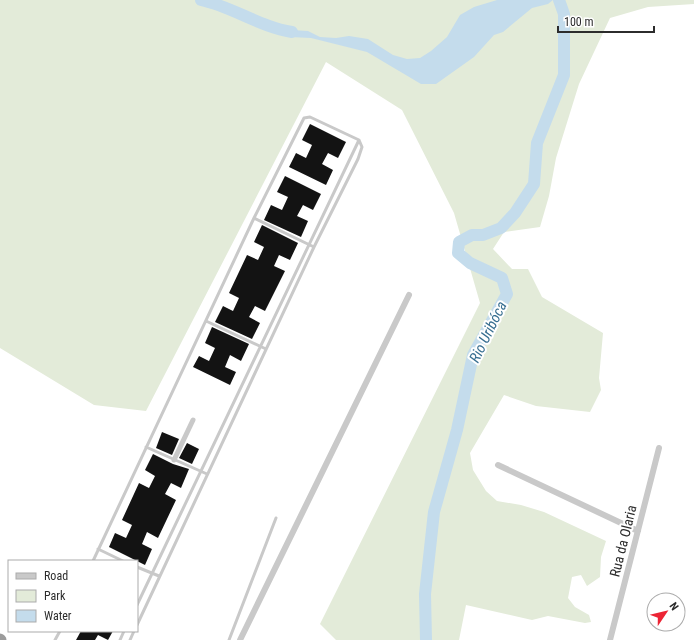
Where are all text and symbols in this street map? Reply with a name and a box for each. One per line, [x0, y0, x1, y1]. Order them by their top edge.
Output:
scale bar [558, 8, 654, 34]
text: 100 m [564, 15, 594, 29]
water label: Rio Uribóca [465, 298, 511, 366]
street label: Rua da Olaria [606, 503, 640, 579]
legend [8, 560, 138, 632]
text: Road [44, 569, 68, 583]
text: Park [44, 589, 66, 603]
north arrow [646, 592, 686, 632]
text: N [667, 600, 681, 613]
text: Water [44, 609, 72, 623]

